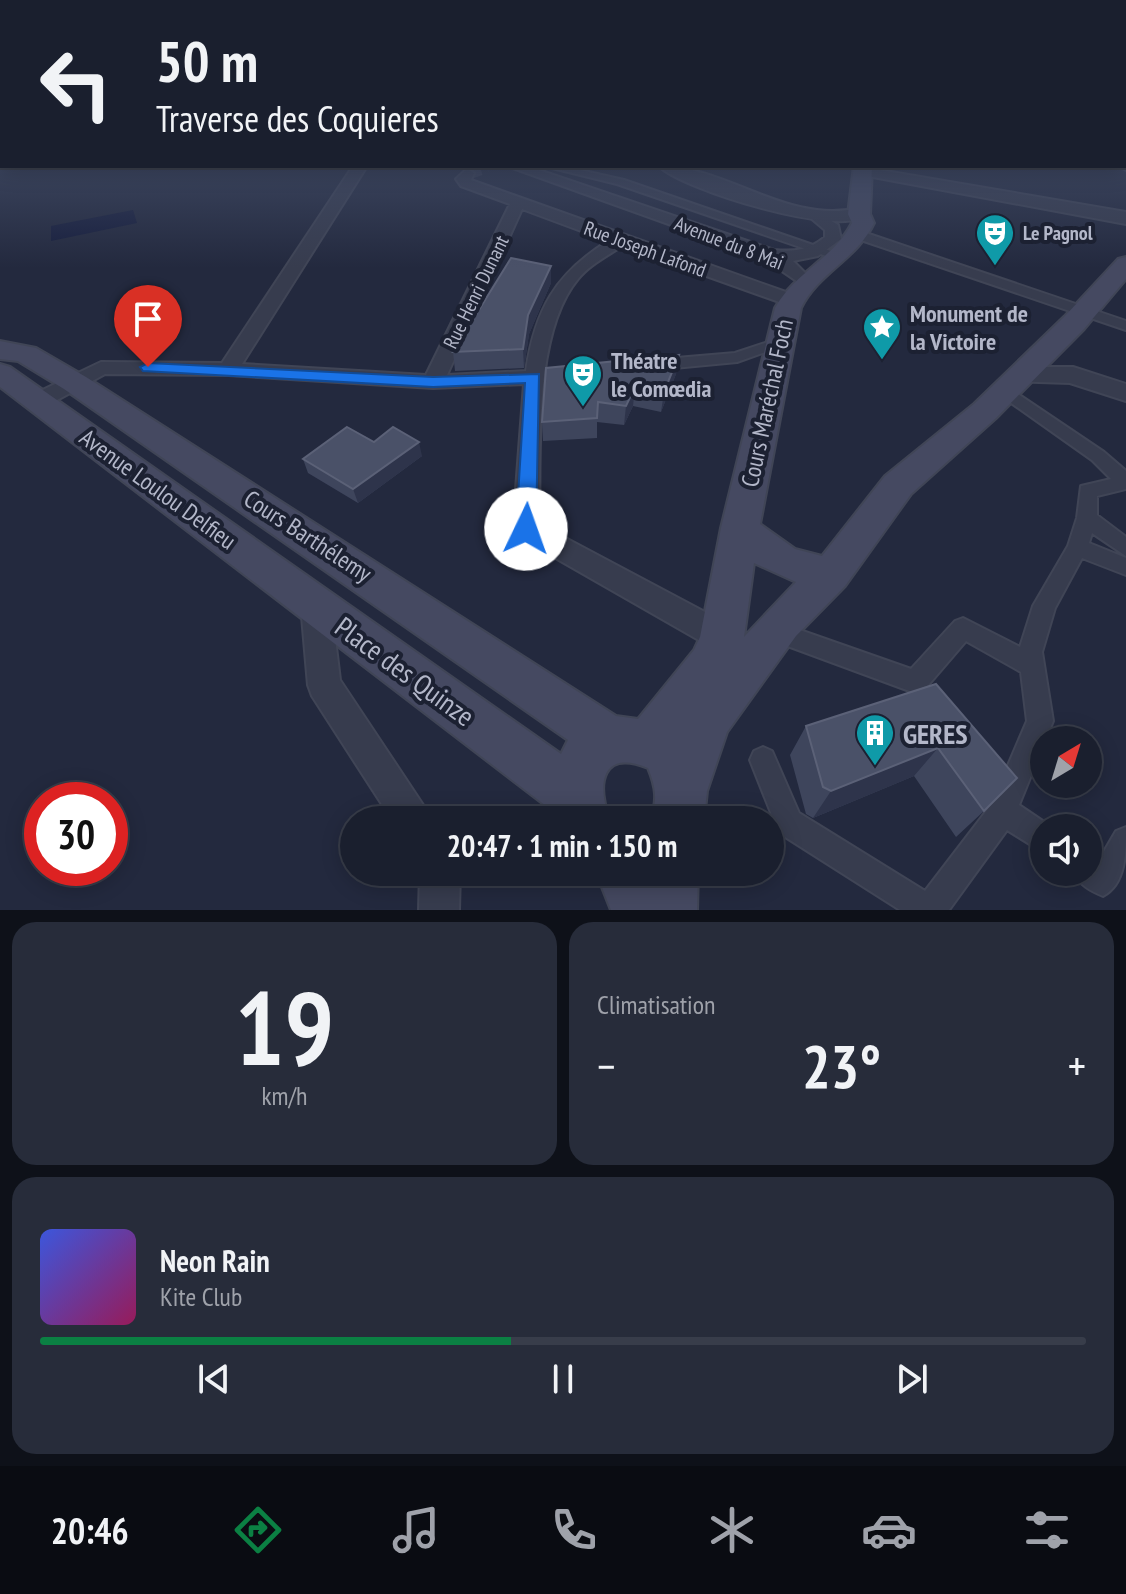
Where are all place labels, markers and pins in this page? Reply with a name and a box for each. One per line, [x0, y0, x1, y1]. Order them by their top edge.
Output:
theatre icon: Le Pagnol [974, 212, 1016, 267]
place label: Le Pagnol [1023, 220, 1093, 246]
pin [114, 285, 182, 367]
place label: Monument de la Victoire [910, 298, 1028, 357]
place icon: Monument de la Victoire [861, 306, 903, 361]
place label: Théatre le Comœdia [611, 345, 711, 404]
theatre icon: Théatre le Comœdia [562, 353, 604, 408]
building icon: GERES [854, 712, 896, 767]
place label: GERES [903, 715, 968, 752]

